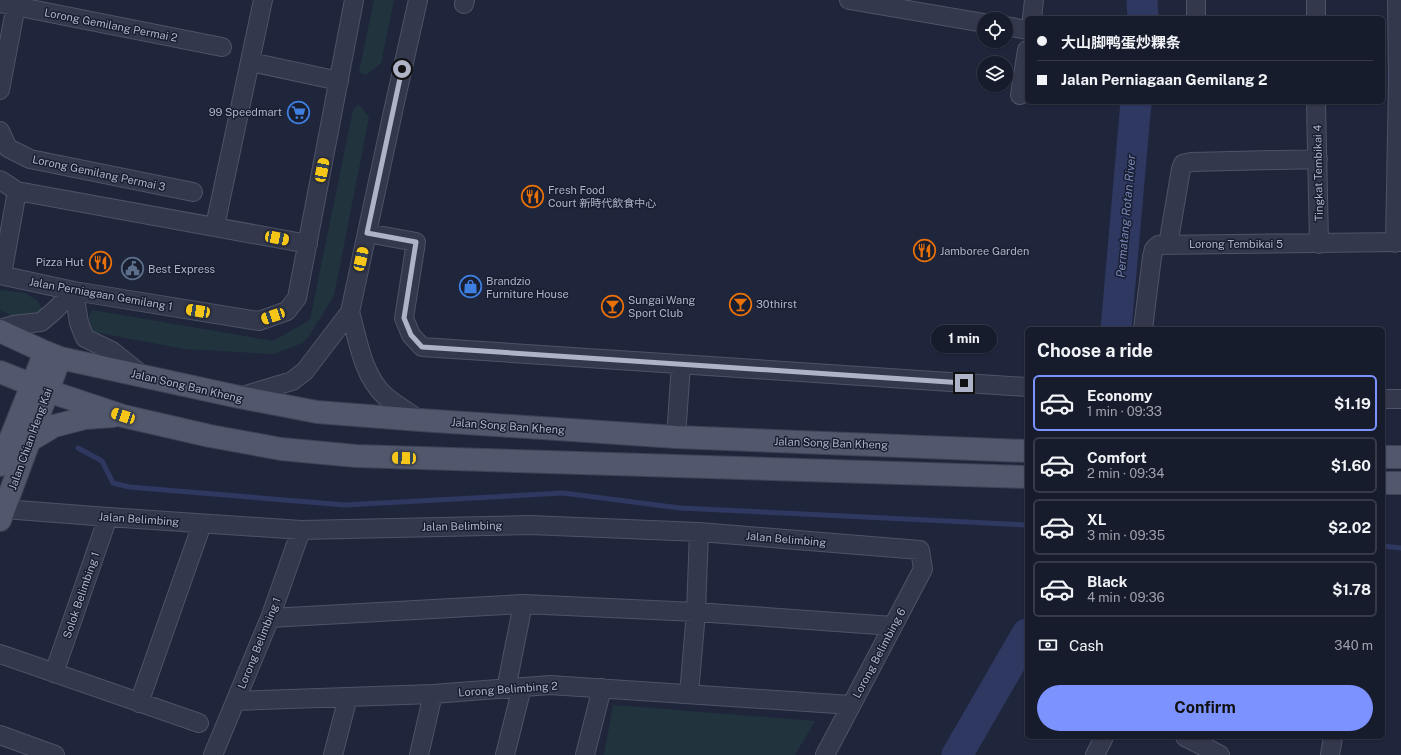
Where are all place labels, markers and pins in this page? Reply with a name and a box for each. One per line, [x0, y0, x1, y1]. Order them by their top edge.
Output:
supermarket icon: 99 Speedmart [285, 99, 311, 125]
place label: 99 Speedmart [209, 106, 282, 118]
restaurant icon: Fresh Food Court 新時代飲食中心 [519, 183, 545, 209]
place label: Fresh Food Court 新時代飲食中心 [548, 184, 656, 209]
restaurant icon: Jamboree Garden [911, 238, 937, 264]
place label: Jamboree Garden [940, 245, 1029, 257]
restaurant icon: Pizza Hut [87, 249, 113, 275]
place label: Pizza Hut [36, 256, 84, 268]
public building icon: Best Express [119, 256, 145, 282]
place label: Best Express [148, 263, 215, 275]
shop icon: Brandzio Furniture House [458, 274, 484, 300]
place label: Brandzio Furniture House [486, 275, 569, 300]
bar icon: 30thirst [727, 291, 753, 317]
bar icon: Sungai Wang Sport Club [599, 293, 625, 319]
place label: Sungai Wang Sport Club [628, 294, 696, 319]
place label: 30thirst [756, 298, 797, 310]

